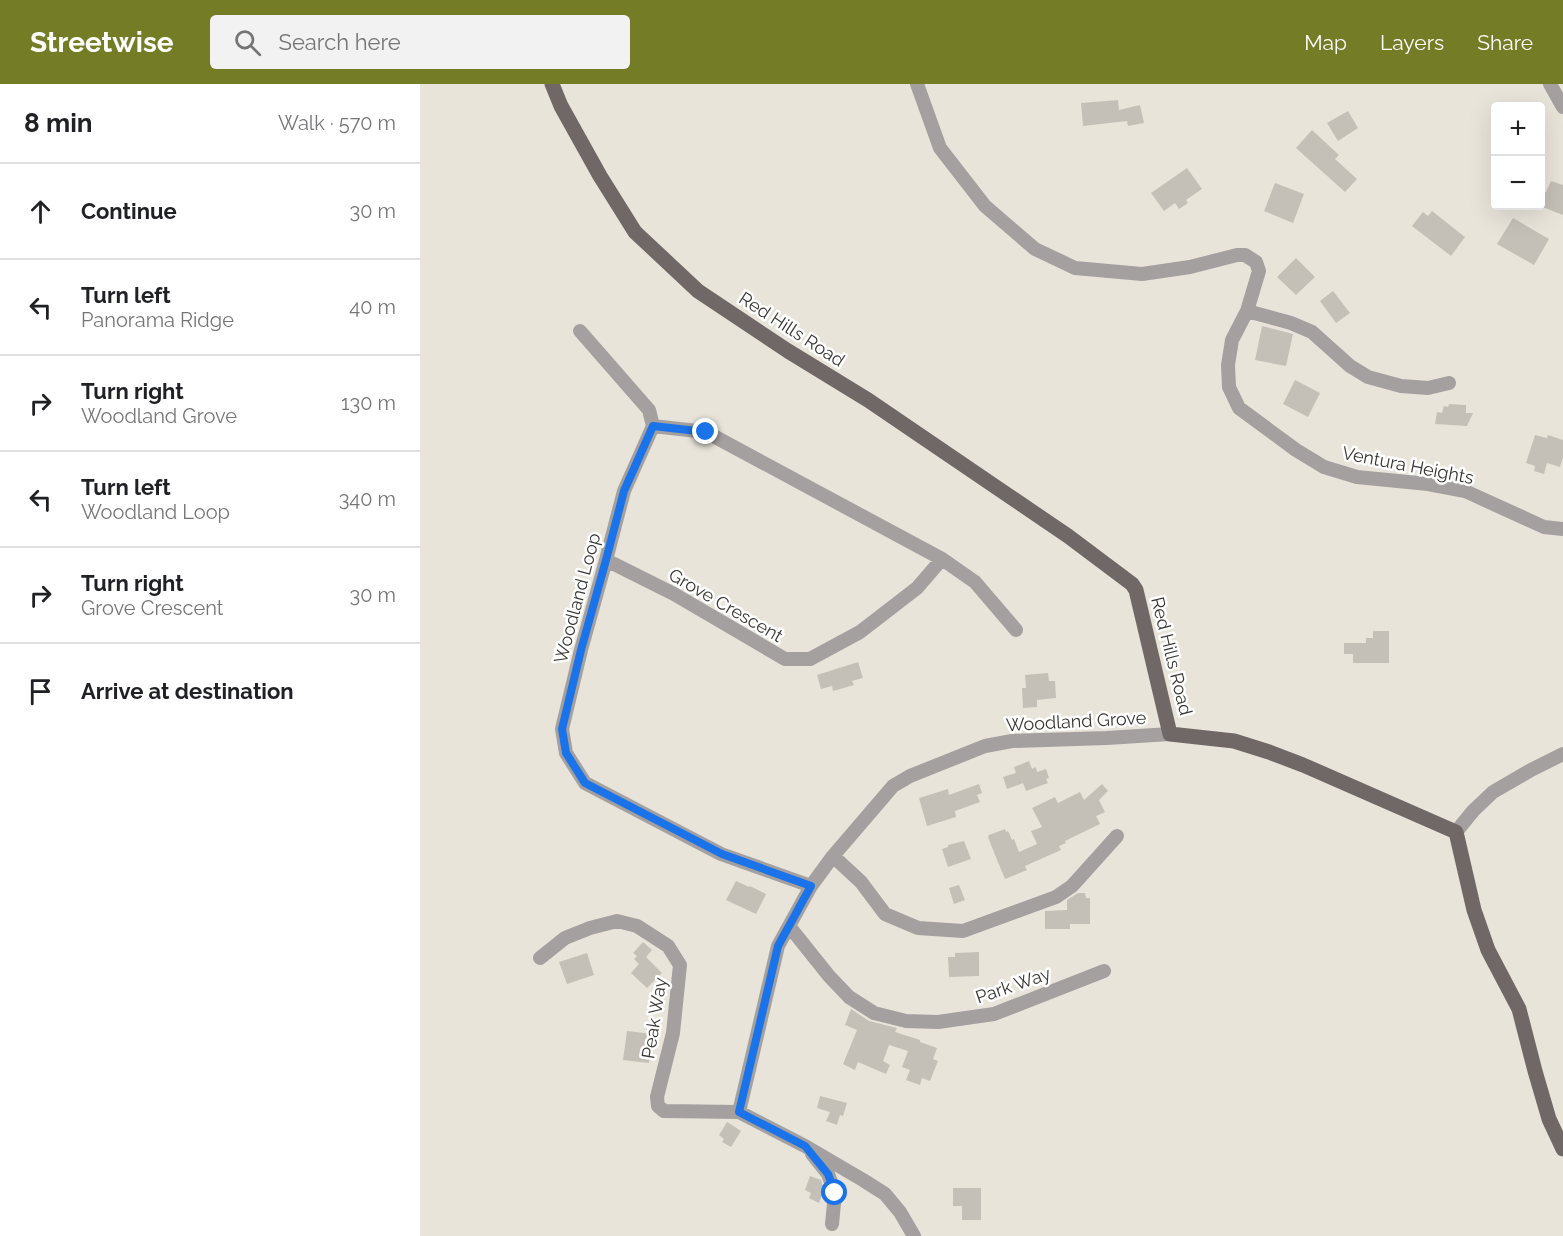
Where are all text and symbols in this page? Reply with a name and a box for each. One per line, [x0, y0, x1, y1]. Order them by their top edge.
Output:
search box [210, 15, 630, 69]
text: Streetwise [30, 26, 174, 59]
icon: search [231, 26, 264, 59]
text: Search here [279, 29, 401, 55]
text: Map [1304, 30, 1347, 55]
text: Layers [1380, 30, 1444, 55]
text: Share [1477, 30, 1533, 55]
map controls [1491, 102, 1545, 210]
button: + [1491, 102, 1545, 156]
text: 8 min [24, 108, 92, 138]
text: Walk · 570 m [278, 111, 396, 135]
button: − [1491, 156, 1545, 210]
icon: ahead [24, 195, 57, 228]
text: Continue [81, 198, 177, 224]
text: 30 m [350, 199, 396, 223]
text: Turn left [81, 282, 171, 308]
street label: Red Hills Road [735, 287, 849, 371]
icon: left [24, 291, 57, 324]
text: 40 m [349, 295, 396, 319]
text: Panorama Ridge [81, 308, 234, 332]
text: Turn right [81, 378, 184, 404]
icon: right [24, 387, 57, 420]
text: 130 m [341, 391, 396, 415]
text: Woodland Grove [81, 404, 237, 428]
route end [692, 418, 718, 444]
street label: Ventura Heights [1341, 442, 1476, 488]
text: Turn left [81, 474, 171, 500]
icon: left [24, 483, 57, 516]
text: 340 m [339, 487, 396, 511]
text: Woodland Loop [81, 500, 230, 524]
street label: Woodland Loop [550, 531, 604, 665]
street label: Grove Crescent [665, 564, 787, 646]
text: Turn right [81, 570, 184, 596]
icon: right [24, 579, 57, 612]
text: 30 m [350, 583, 396, 607]
street label: Red Hills Road [1147, 595, 1197, 717]
text: Grove Crescent [81, 596, 223, 620]
icon: arrive [24, 675, 57, 708]
text: Arrive at destination [81, 678, 294, 704]
street label: Woodland Grove [1005, 707, 1147, 735]
street label: Park Way [973, 962, 1053, 1008]
street label: Peak Way [637, 976, 671, 1060]
route start [821, 1179, 847, 1205]

